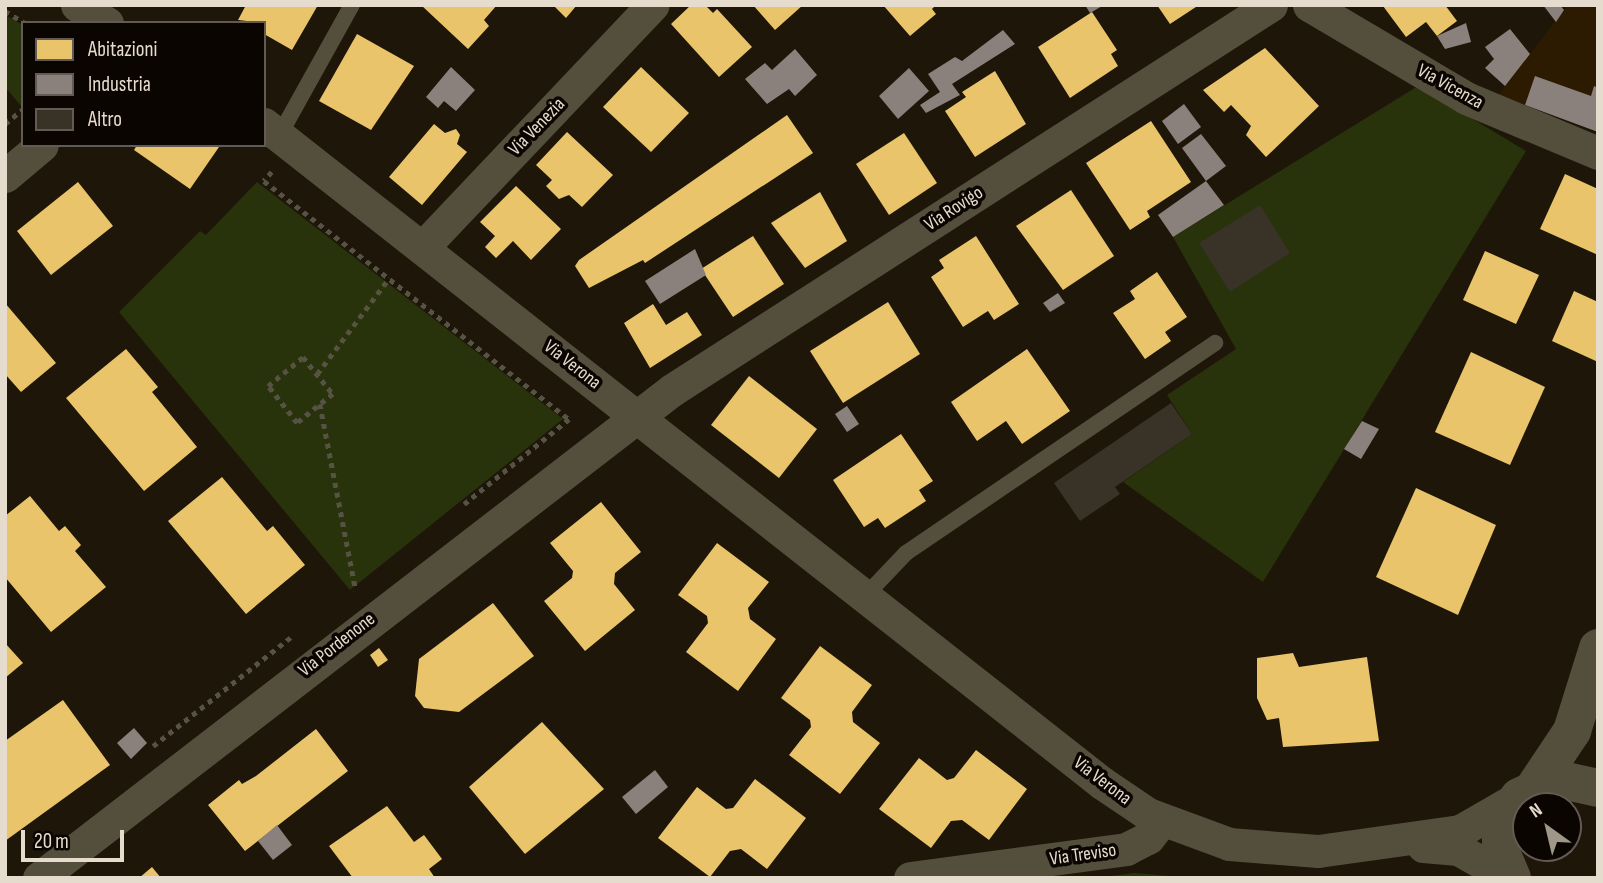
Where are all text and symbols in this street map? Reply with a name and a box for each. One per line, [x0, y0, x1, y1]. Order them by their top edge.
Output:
legend [21, 21, 266, 147]
text: Abitazioni [88, 37, 157, 62]
street label: Via Vicenza [1413, 60, 1487, 114]
text: Industria [88, 72, 151, 97]
street label: Via Venezia [504, 93, 570, 161]
text: Altro [88, 107, 122, 132]
street label: Via Rovigo [921, 182, 987, 236]
street label: Via Verona [539, 336, 605, 394]
street label: Via Pordenone [294, 608, 380, 682]
street label: Via Verona [1069, 752, 1135, 810]
north arrow [1512, 792, 1582, 862]
text: N [1525, 798, 1547, 823]
scale bar [24, 816, 128, 860]
text: 20 m [34, 829, 69, 854]
street label: Via Treviso [1048, 839, 1118, 871]

